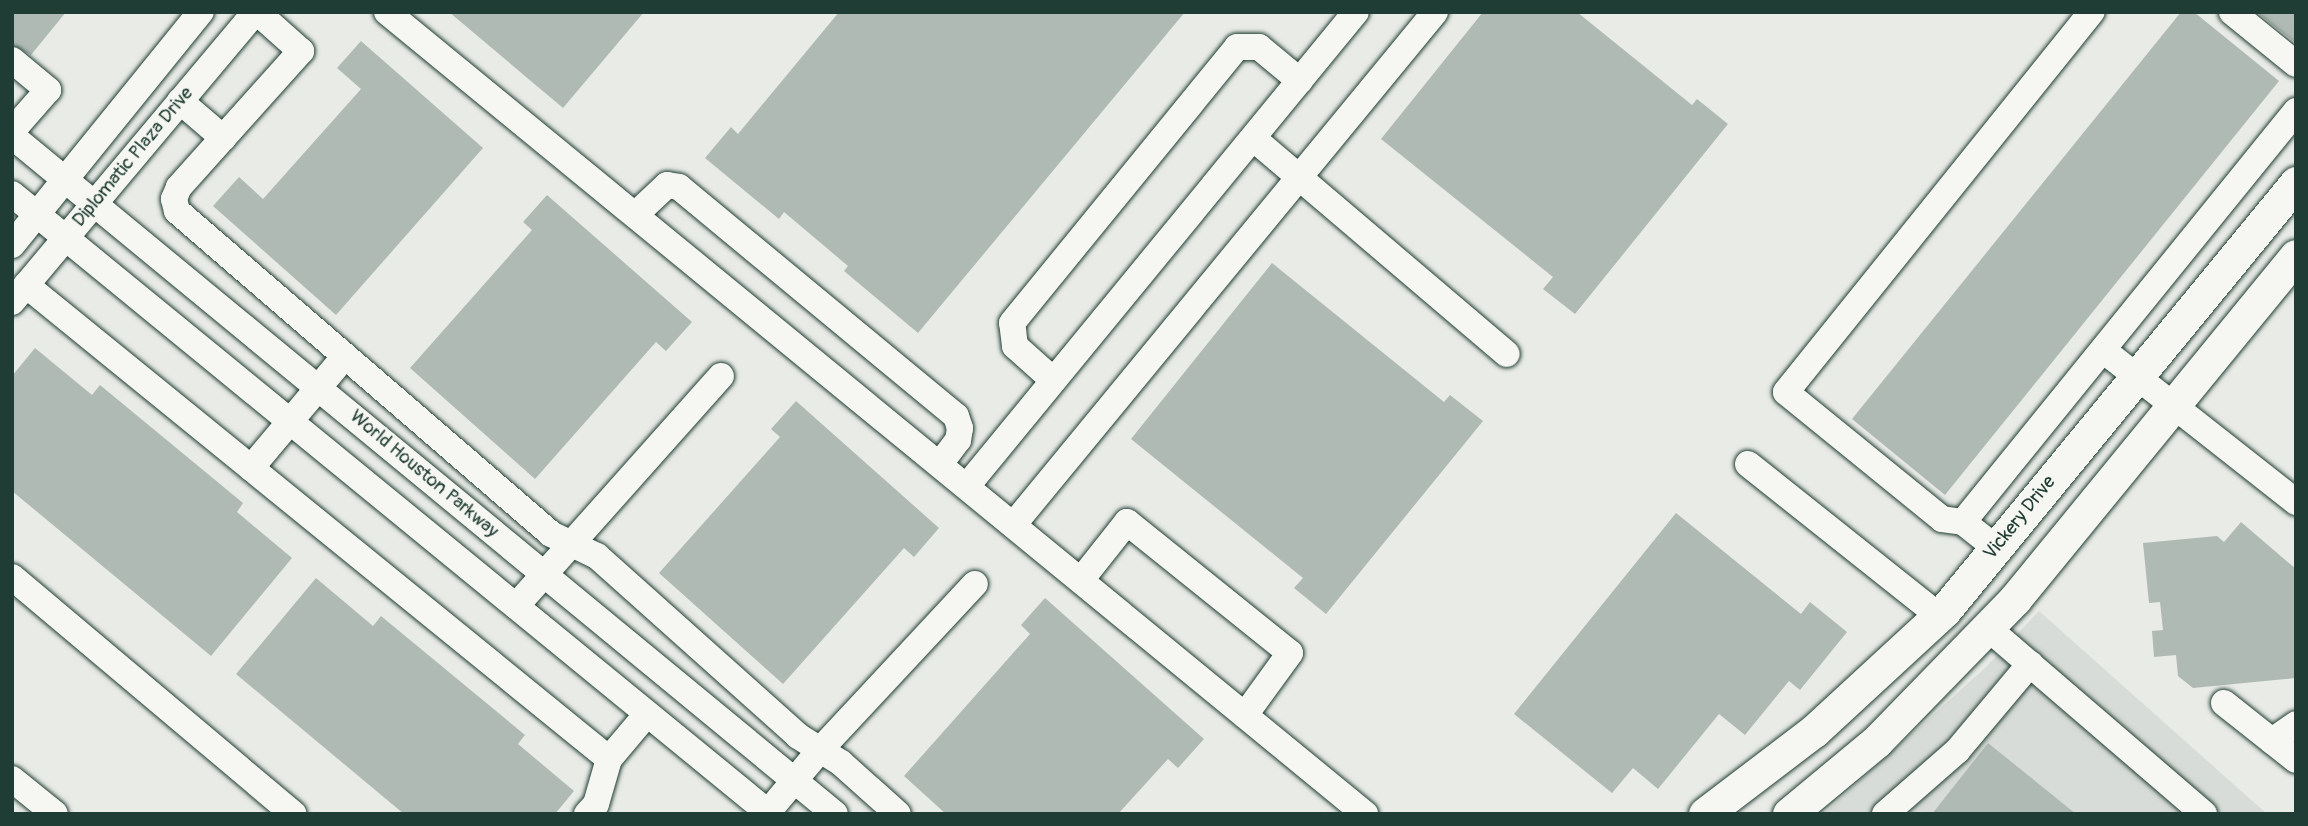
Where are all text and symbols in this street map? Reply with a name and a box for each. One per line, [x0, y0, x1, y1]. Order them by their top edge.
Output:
street label: Diplomatic Plaza Drive [68, 82, 198, 232]
street label: World Houston Parkway [345, 405, 503, 543]
street label: Vickery Drive [1979, 471, 2061, 565]

